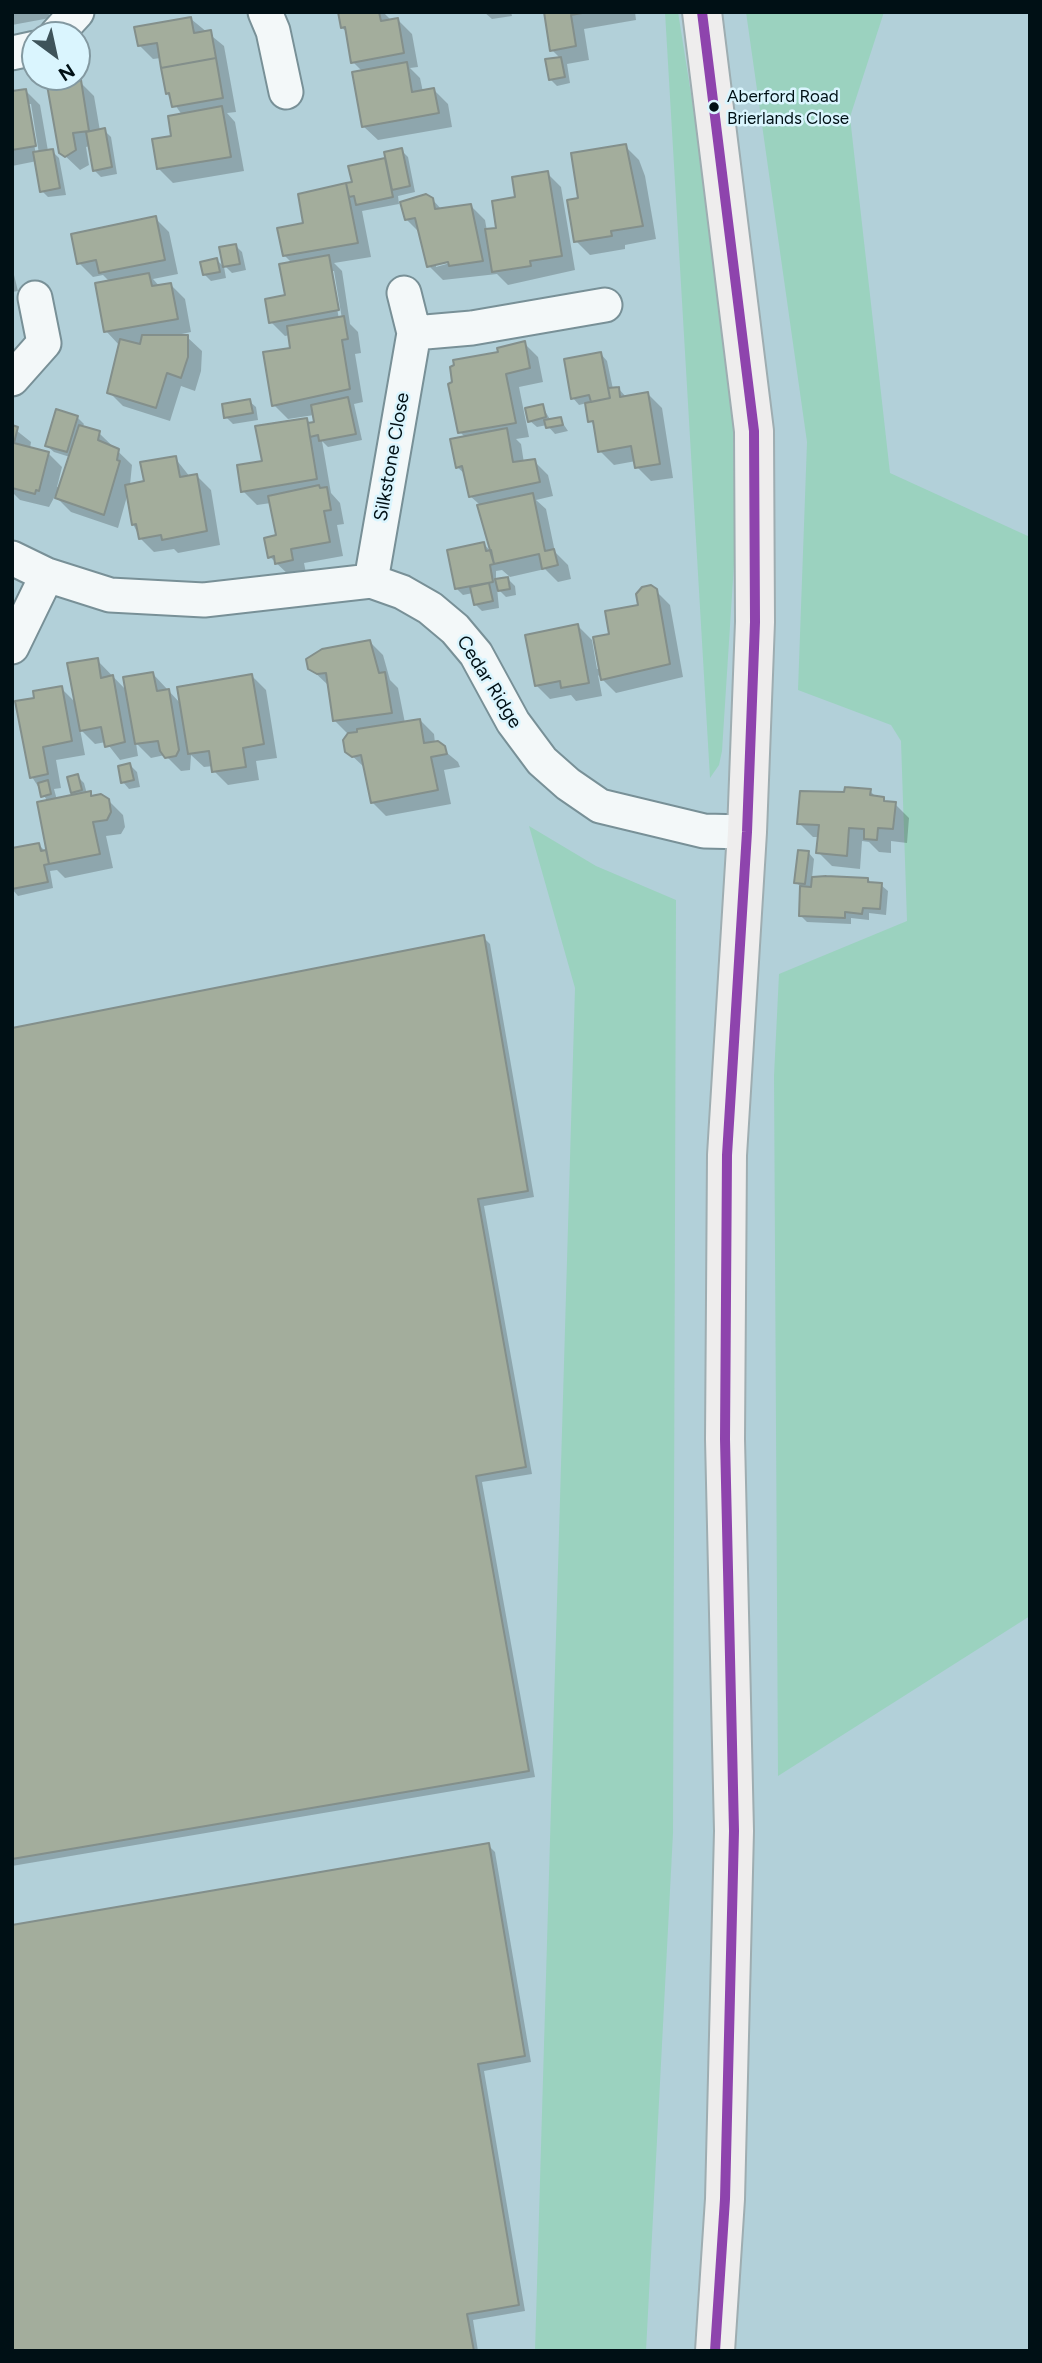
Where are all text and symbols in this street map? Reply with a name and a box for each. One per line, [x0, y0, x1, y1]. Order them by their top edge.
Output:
north arrow [21, 21, 91, 91]
text: N [54, 59, 79, 86]
place label: Aberford Road Brierlands Close [727, 87, 849, 127]
marker: Aberford Road Brierlands Close [707, 100, 721, 114]
street label: Silkstone Close [369, 391, 415, 523]
street label: Cedar Ridge [452, 631, 526, 733]

